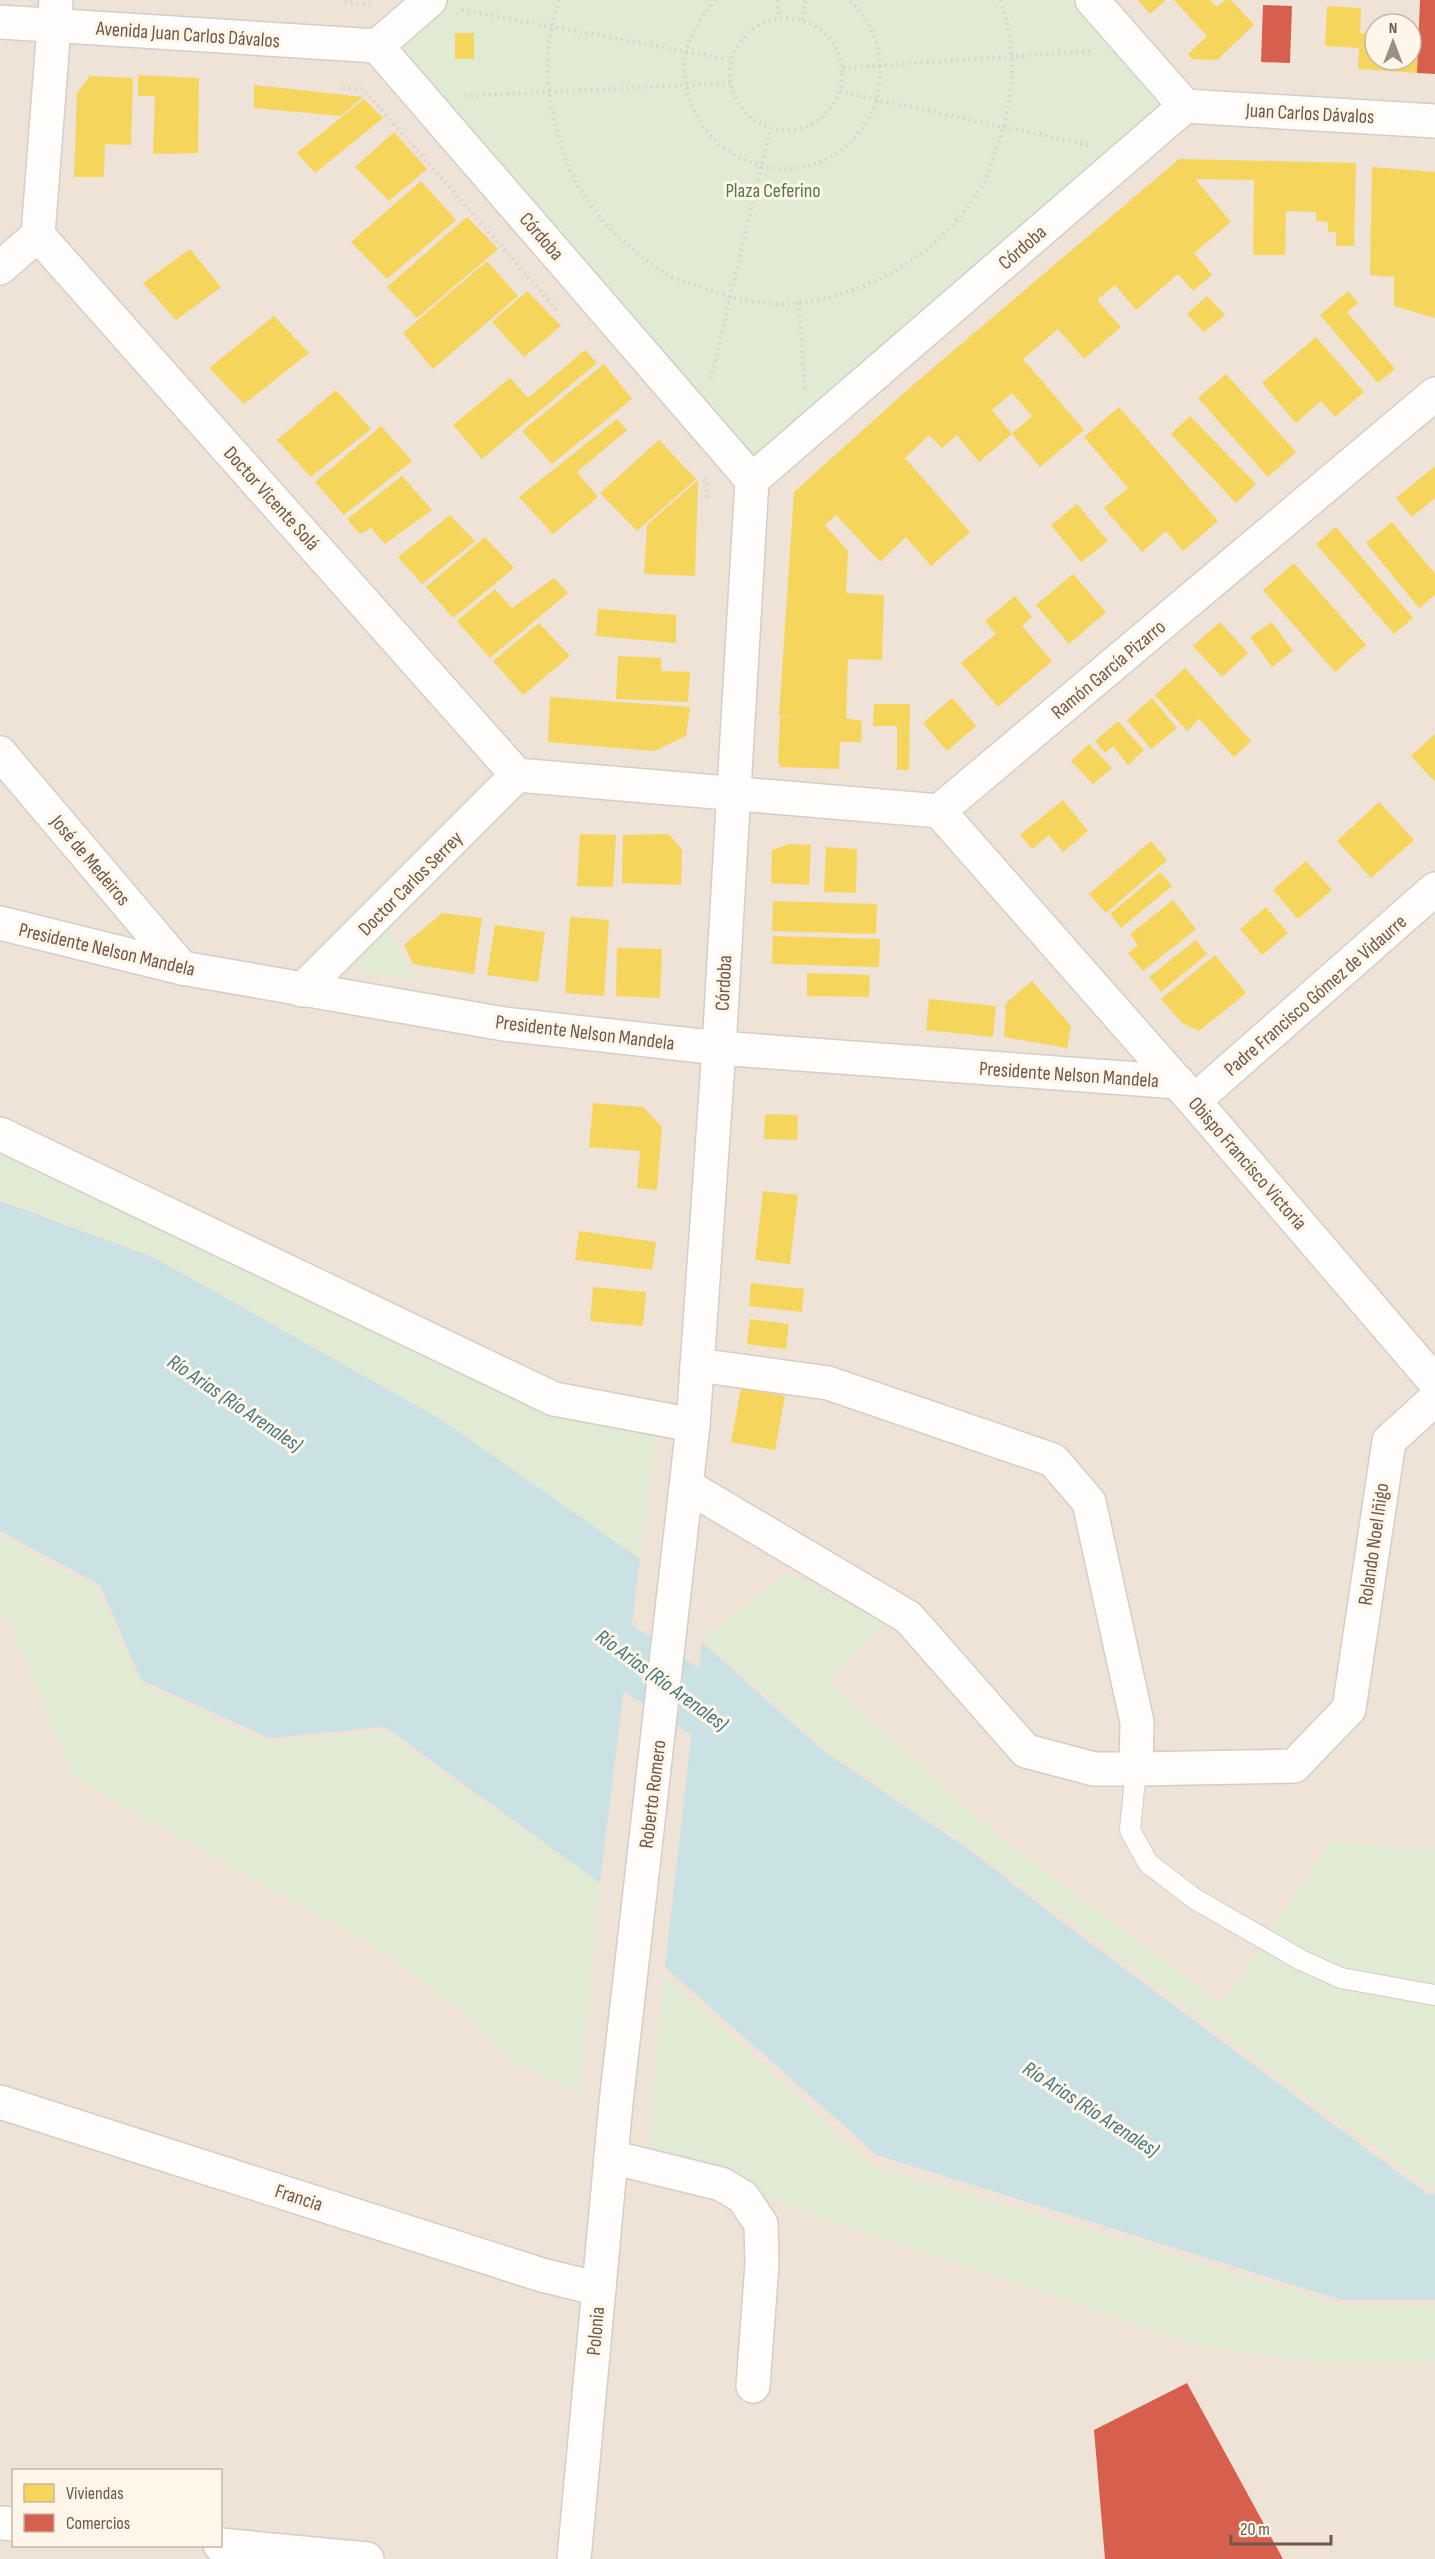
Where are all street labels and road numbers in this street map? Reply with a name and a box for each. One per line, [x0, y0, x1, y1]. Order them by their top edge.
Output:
street label: Avenida Juan Carlos Dávalos [94, 17, 281, 53]
street label: Juan Carlos Dávalos [1244, 99, 1375, 129]
street label: Córdoba [514, 208, 569, 266]
street label: Córdoba [994, 220, 1052, 275]
street label: Doctor Vicente Solá [218, 442, 324, 556]
street label: Ramón García Pizarro [1047, 615, 1171, 724]
street label: José de Medeiros [45, 810, 135, 911]
street label: Doctor Carlos Serrey [354, 826, 468, 941]
street label: Padre Francisco Gómez de Vidaurre [1220, 910, 1412, 1082]
street label: Presidente Nelson Mandela [16, 918, 197, 982]
street label: Córdoba [711, 955, 737, 1012]
street label: Presidente Nelson Mandela [494, 1010, 676, 1056]
street label: Presidente Nelson Mandela [978, 1057, 1160, 1093]
street label: Obispo Francisco Victoria [1183, 1092, 1312, 1235]
street label: Rolando Noel Iñigo [1354, 1482, 1394, 1607]
street label: Roberto Romero [634, 1739, 672, 1850]
street label: Francia [272, 2179, 326, 2217]
street label: Polonia [582, 2306, 610, 2356]

